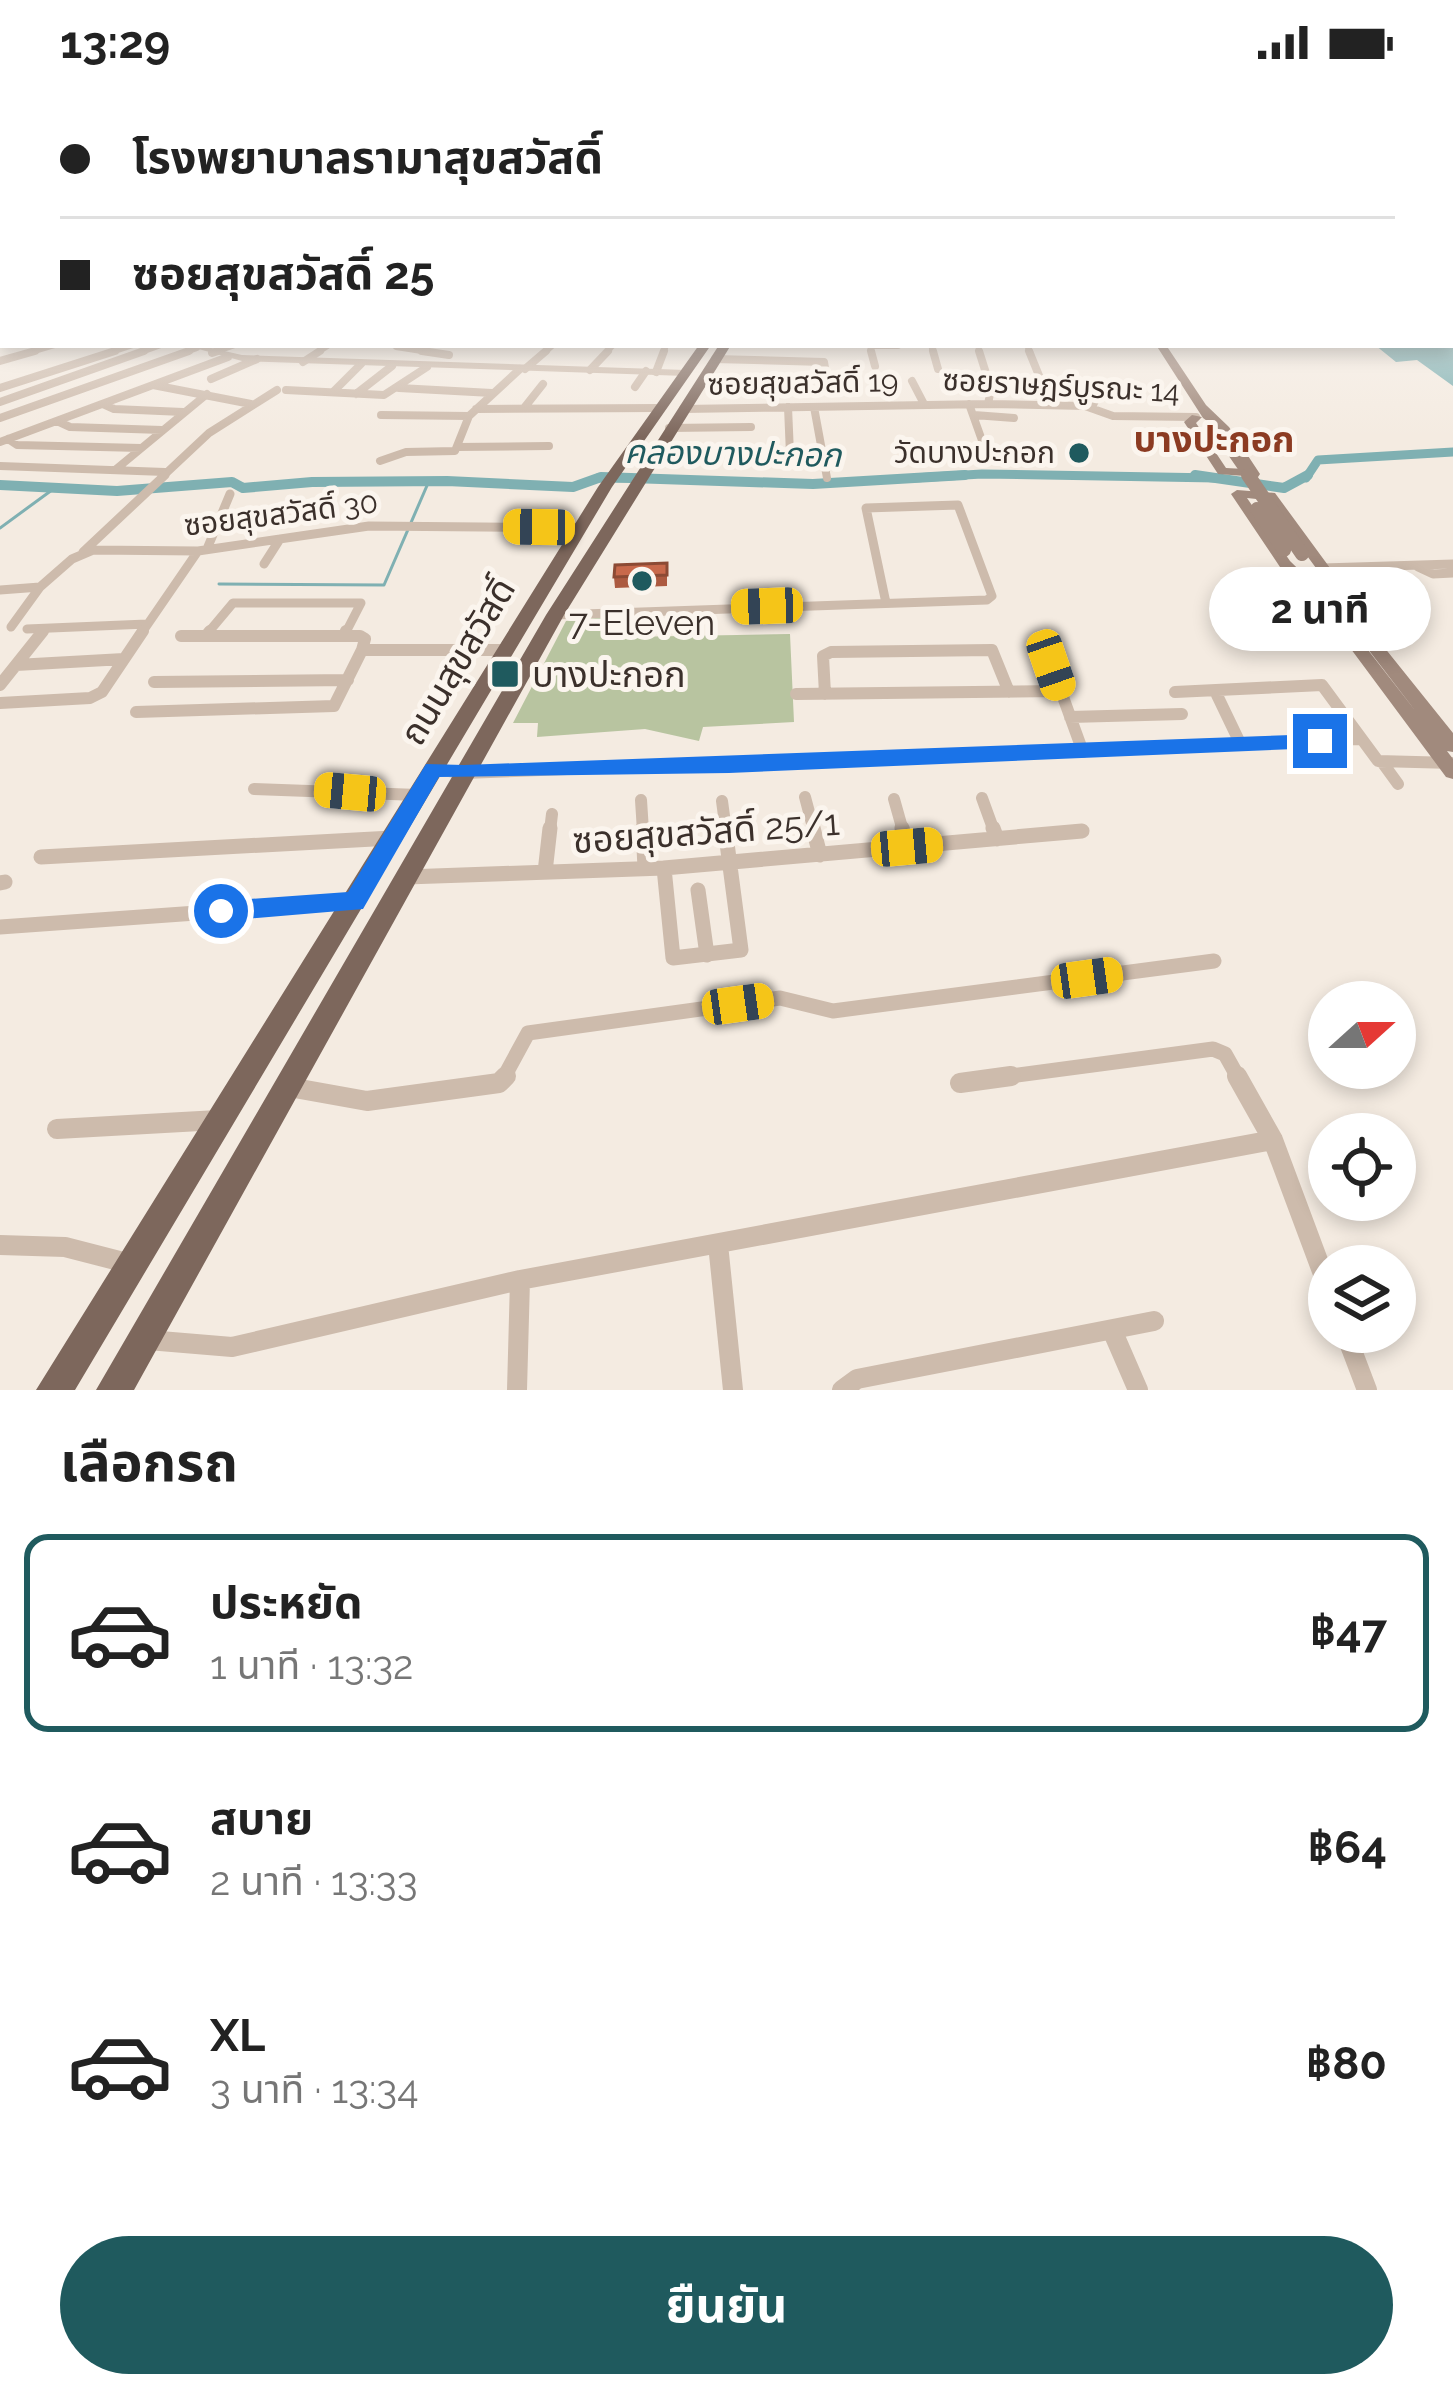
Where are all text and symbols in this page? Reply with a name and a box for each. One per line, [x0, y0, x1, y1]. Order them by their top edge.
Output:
text: 13:29 [60, 16, 170, 69]
text: โรงพยาบาลรามาสุขสวัสดิ์ [132, 131, 603, 184]
text: ซอยสุขสวัสดิ์ 25 [132, 247, 435, 300]
street label: ซอยราษฎร์บูรณะ 14 [941, 362, 1181, 410]
street label: ซอยสุขสวัสดิ์ 19 [707, 363, 899, 403]
district label: บางปะกอก [1133, 418, 1295, 460]
water label: คลองบางปะกอก [624, 432, 843, 475]
place label: วัดบางปะกอก [894, 435, 1055, 470]
marker: วัดบางปะกอก [1066, 440, 1092, 466]
street label: ซอยสุขสวัสดิ์ 30 [182, 484, 380, 544]
car [503, 508, 575, 546]
callout: 2 นาที [1209, 567, 1431, 651]
marker: 7-Eleven [629, 568, 655, 594]
street label: ถนนสุขสวัสดิ์ [391, 570, 524, 753]
text: 2 นาที [1271, 586, 1369, 632]
car [730, 587, 804, 625]
place label: 7-Eleven [569, 601, 715, 643]
car [1022, 625, 1080, 705]
place label: บางปะกอก [532, 653, 686, 695]
marker: บางปะกอก [489, 658, 521, 690]
route end [1293, 714, 1347, 768]
car [313, 771, 387, 813]
street label: ซอยสุขสวัสดิ์ 25/1 [571, 801, 841, 862]
car [870, 826, 944, 868]
route start [194, 884, 248, 938]
car [1049, 955, 1125, 1001]
car [700, 981, 776, 1027]
north arrow [1308, 981, 1416, 1089]
map controls [1308, 981, 1416, 1353]
button: locate [1308, 1113, 1416, 1221]
button: layers [1308, 1245, 1416, 1353]
text: เลือกรถ [60, 1430, 238, 1494]
text: ประหยัด [210, 1576, 363, 1629]
icon: car [66, 1579, 174, 1687]
text: ฿47 [1310, 1605, 1387, 1658]
text: 1 นาที · 13:32 [210, 1642, 413, 1688]
text: สบาย [210, 1792, 313, 1845]
icon: car [66, 1795, 174, 1903]
text: ฿64 [1308, 1821, 1387, 1874]
text: 2 นาที · 13:33 [210, 1858, 418, 1904]
text: XL [210, 2009, 265, 2062]
icon: car [66, 2011, 174, 2119]
text: ฿80 [1306, 2037, 1387, 2090]
text: 3 นาที · 13:34 [210, 2066, 419, 2112]
button: ยืนยัน [60, 2236, 1393, 2374]

